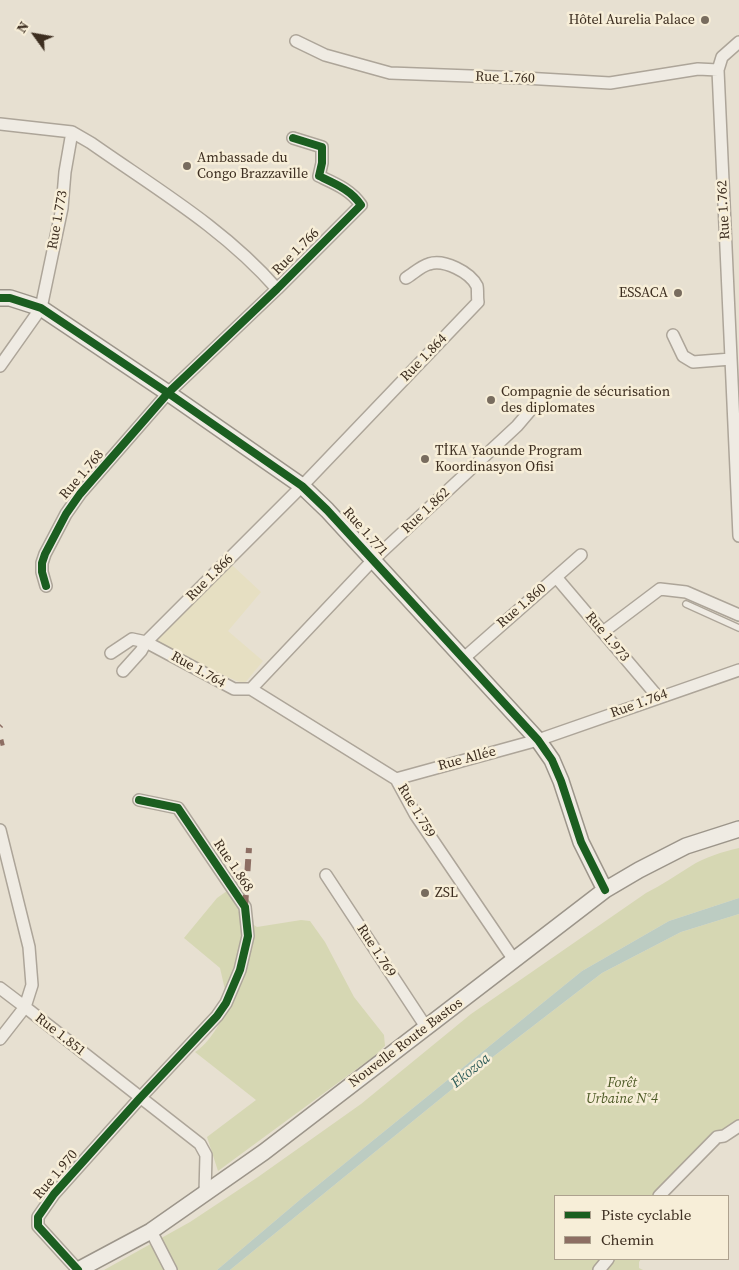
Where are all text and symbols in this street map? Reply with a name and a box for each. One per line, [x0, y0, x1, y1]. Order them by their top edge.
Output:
north arrow [10, 10, 60, 60]
place label: Hôtel Aurelia Palace [569, 12, 695, 28]
marker: Hôtel Aurelia Palace [699, 14, 711, 26]
text: N [11, 17, 33, 37]
street label: Rue 1.760 [475, 69, 535, 87]
place label: Ambassade du Congo Brazzaville [197, 150, 308, 182]
marker: Ambassade du Congo Brazzaville [181, 160, 193, 172]
street label: Rue 1.762 [714, 180, 734, 240]
street label: Rue 1.773 [45, 189, 71, 251]
street label: Rue 1.766 [269, 225, 323, 279]
place label: ESSACA [619, 285, 668, 301]
marker: ESSACA [672, 287, 684, 299]
street label: Rue 1.864 [397, 331, 451, 385]
place label: Compagnie de sécurisation des diplomates [501, 384, 670, 417]
marker: Compagnie de sécurisation des diplomates [485, 394, 497, 406]
place label: TİKA Yaounde Program Koordinasyon Ofisi [435, 443, 582, 476]
street label: Rue 1.768 [56, 447, 108, 503]
marker: TİKA Yaounde Program Koordinasyon Ofisi [419, 453, 431, 465]
street label: Rue 1.862 [398, 485, 454, 537]
street label: Rue 1.771 [339, 504, 391, 560]
street label: Rue 1.866 [183, 551, 237, 605]
street label: Rue 1.860 [494, 580, 550, 632]
street label: Rue 1.973 [581, 609, 633, 665]
street label: Rue 1.764 [168, 648, 228, 692]
street label: Rue 1.764 [608, 686, 670, 722]
street label: Rue Allée [436, 743, 498, 775]
street label: Rue 1.759 [393, 781, 439, 841]
street label: Rue 1.868 [209, 837, 257, 895]
place label: ZSL [435, 885, 458, 901]
marker: ZSL [419, 887, 431, 899]
street label: Rue 1.769 [353, 921, 399, 981]
street label: Nouvelle Route Bastos [346, 995, 466, 1091]
street label: Rue 1.851 [31, 1010, 89, 1060]
water label: Ekozoa [448, 1050, 494, 1092]
park label: Forêt Urbaine N°4 [586, 1075, 658, 1108]
street label: Rue 1.970 [30, 1147, 82, 1203]
legend [554, 1195, 729, 1260]
text: Piste cyclable [601, 1204, 691, 1225]
text: Chemin [601, 1229, 654, 1250]

